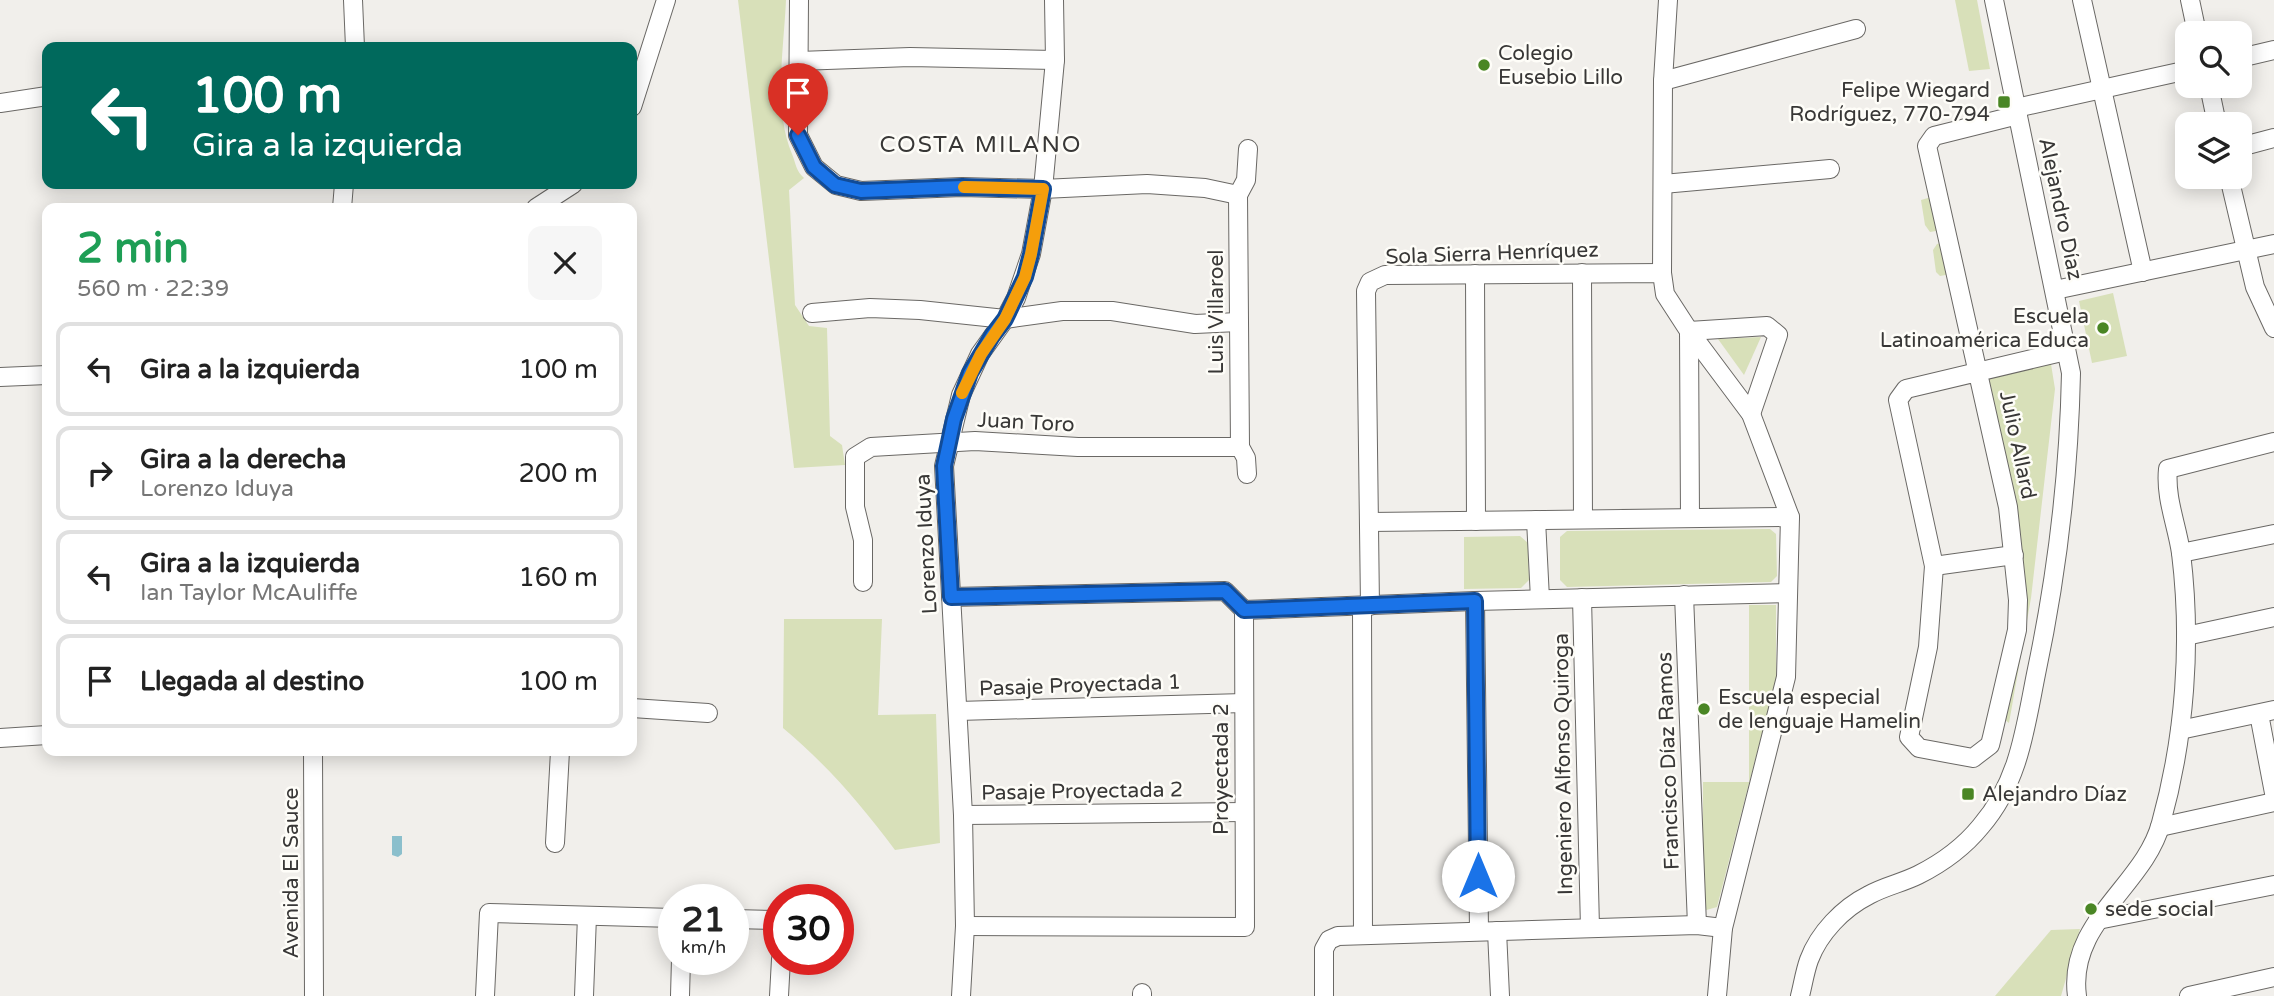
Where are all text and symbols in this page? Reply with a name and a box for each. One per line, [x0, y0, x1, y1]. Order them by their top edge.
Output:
map controls [2175, 21, 2252, 189]
button: search [2175, 21, 2252, 98]
place label: Colegio Eusebio Lillo [1498, 41, 1623, 90]
marker: Colegio Eusebio Lillo [1476, 57, 1492, 73]
pin [768, 63, 828, 135]
text: 100 m [192, 67, 342, 126]
icon: left [77, 70, 168, 161]
icon: arrive [779, 74, 817, 112]
place label: Felipe Wiegard Rodríguez, 770-794 [1789, 78, 1990, 127]
marker: Felipe Wiegard Rodríguez, 770-794 [1996, 94, 2012, 110]
button: layers [2175, 112, 2252, 189]
text: Gira a la izquierda [192, 127, 463, 165]
district label: COSTA MILANO [879, 131, 1083, 159]
street label: Alejandro Díaz [2033, 136, 2088, 283]
text: 2 min [77, 223, 189, 274]
button: close [528, 226, 602, 300]
street label: Sola Sierra Henríquez [1385, 237, 1599, 270]
street label: Luis Villaroel [1204, 249, 1229, 375]
text: 560 m · 22:39 [77, 275, 229, 303]
place label: Escuela Latinoamérica Educa [1880, 304, 2089, 353]
marker: Escuela Latinoamérica Educa [2095, 320, 2111, 336]
icon: left [81, 350, 119, 388]
text: Gira a la izquierda [140, 354, 360, 385]
text: 100 m [518, 354, 598, 385]
street label: Julio Allard [1994, 389, 2041, 502]
street label: Juan Toro [977, 407, 1075, 438]
text: Gira a la derecha [140, 444, 346, 475]
icon: right [81, 454, 119, 492]
text: 200 m [518, 458, 598, 489]
street label: Lorenzo Iduya [910, 473, 943, 615]
text: Lorenzo Iduya [140, 475, 294, 503]
text: Gira a la izquierda [140, 548, 360, 579]
icon: left [81, 558, 119, 596]
text: 160 m [518, 562, 598, 593]
text: Ian Taylor McAuliffe [140, 579, 358, 607]
street label: Ingeniero Alfonso Quiroga [1549, 633, 1578, 895]
street label: Francisco Díaz Ramos [1652, 652, 1685, 870]
icon: arrive [81, 662, 119, 700]
text: Llegada al destino [140, 666, 364, 697]
text: 100 m [518, 666, 598, 697]
street label: Pasaje Proyectada 1 [979, 669, 1181, 702]
place label: Escuela especial de lenguaje Hamelin [1718, 685, 1921, 734]
marker: Escuela especial de lenguaje Hamelin [1696, 701, 1712, 717]
street label: Proyectada 2 [1209, 703, 1234, 835]
street label: Pasaje Proyectada 2 [981, 777, 1183, 806]
place label: Alejandro Díaz [1982, 782, 2127, 807]
marker: Alejandro Díaz [1960, 786, 1976, 802]
street label: Avenida El Sauce [279, 787, 304, 958]
position arrow [1441, 839, 1515, 913]
speed limit sign: 30 [763, 884, 854, 975]
place label: sede social [2105, 897, 2214, 922]
text: 21 [682, 899, 725, 941]
marker: sede social [2083, 901, 2099, 917]
text: km/h [681, 936, 726, 958]

